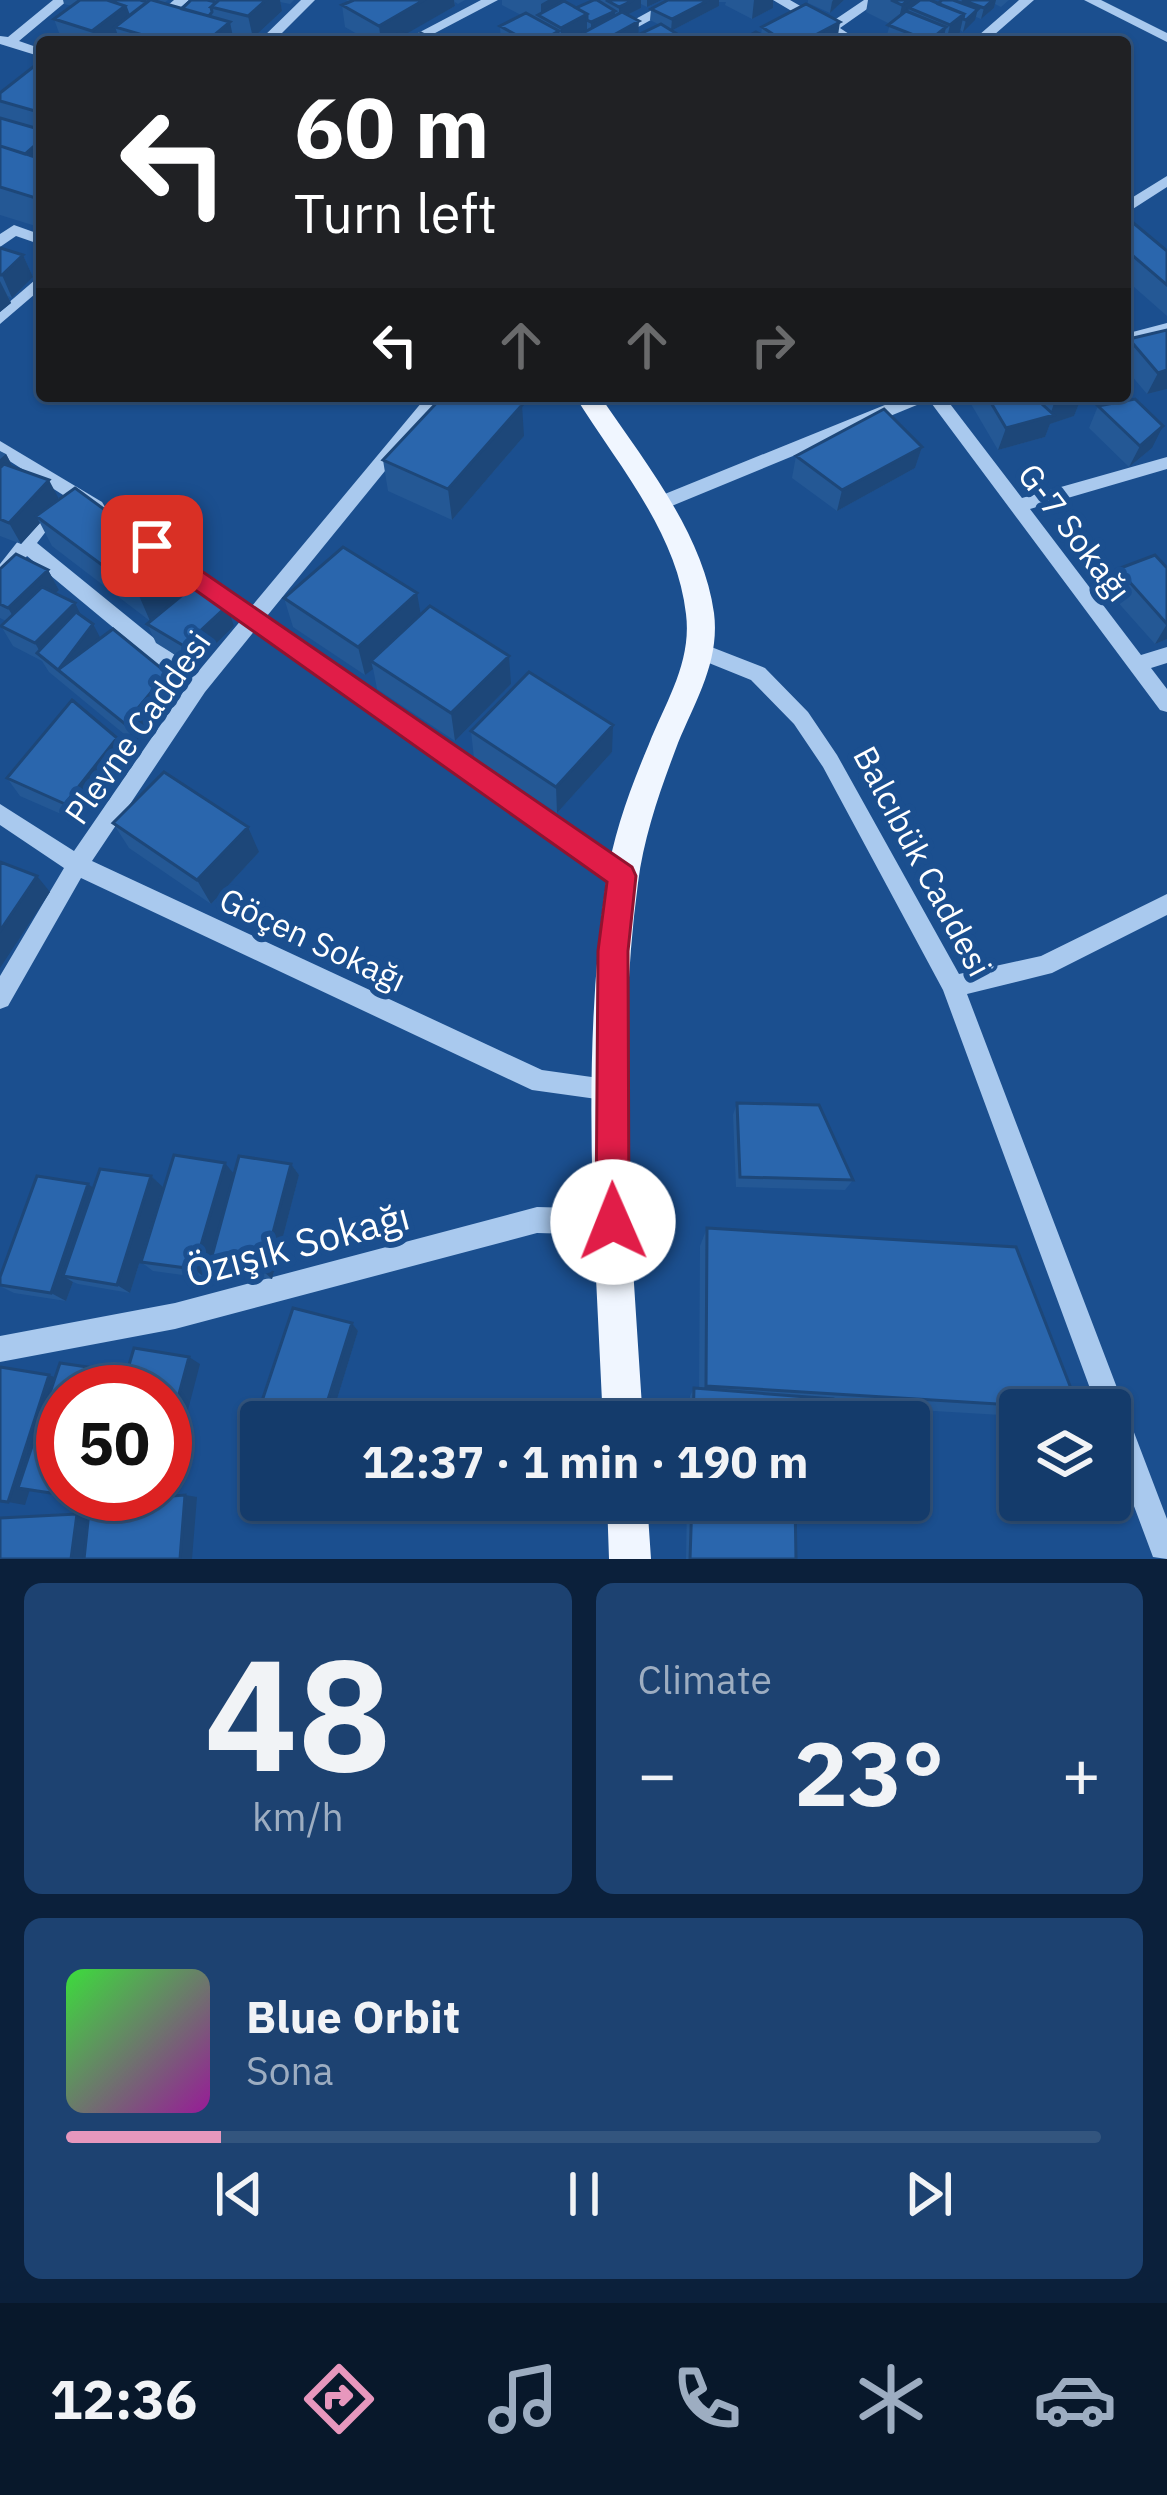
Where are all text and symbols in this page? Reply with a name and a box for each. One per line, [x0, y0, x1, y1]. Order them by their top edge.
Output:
text: 60 m [294, 72, 490, 181]
icon: left [96, 84, 252, 240]
text: Turn left [294, 178, 497, 248]
icon: left [362, 312, 428, 378]
icon: ahead [488, 312, 554, 378]
icon: ahead [614, 312, 680, 378]
icon: right [740, 312, 806, 378]
street label: G-7 Sokağı [1009, 454, 1141, 610]
pin [101, 495, 203, 597]
icon: arrive [119, 513, 185, 579]
street label: Plevne Caddesi [54, 622, 220, 832]
street label: Balcıbük Caddesi [844, 738, 1002, 984]
street label: Göçen Sokağı [213, 877, 413, 1001]
position arrow [550, 1159, 676, 1285]
street label: Özışık Sokağı [179, 1190, 415, 1298]
speed limit sign: 50 [36, 1365, 192, 1521]
map controls [999, 1389, 1131, 1521]
button: layers [999, 1389, 1131, 1521]
text: 12:37 · 1 min · 190 m [362, 1432, 808, 1490]
text: 48 [204, 1611, 391, 1814]
text: Climate [638, 1654, 772, 1705]
text: 23° [794, 1714, 944, 1831]
text: − [638, 1730, 677, 1816]
text: + [1061, 1730, 1101, 1816]
text: km/h [252, 1791, 344, 1842]
text: Blue Orbit [246, 1987, 460, 2045]
text: Sona [246, 2045, 333, 2096]
icon: previous [206, 2161, 272, 2227]
icon: pause [551, 2161, 617, 2227]
icon: next [896, 2161, 962, 2227]
icon: directions [297, 2357, 381, 2441]
icon: music [481, 2357, 565, 2441]
icon: phone [665, 2357, 749, 2441]
icon: climate [849, 2357, 933, 2441]
icon: car [1033, 2357, 1117, 2441]
text: 12:36 [50, 2364, 197, 2434]

